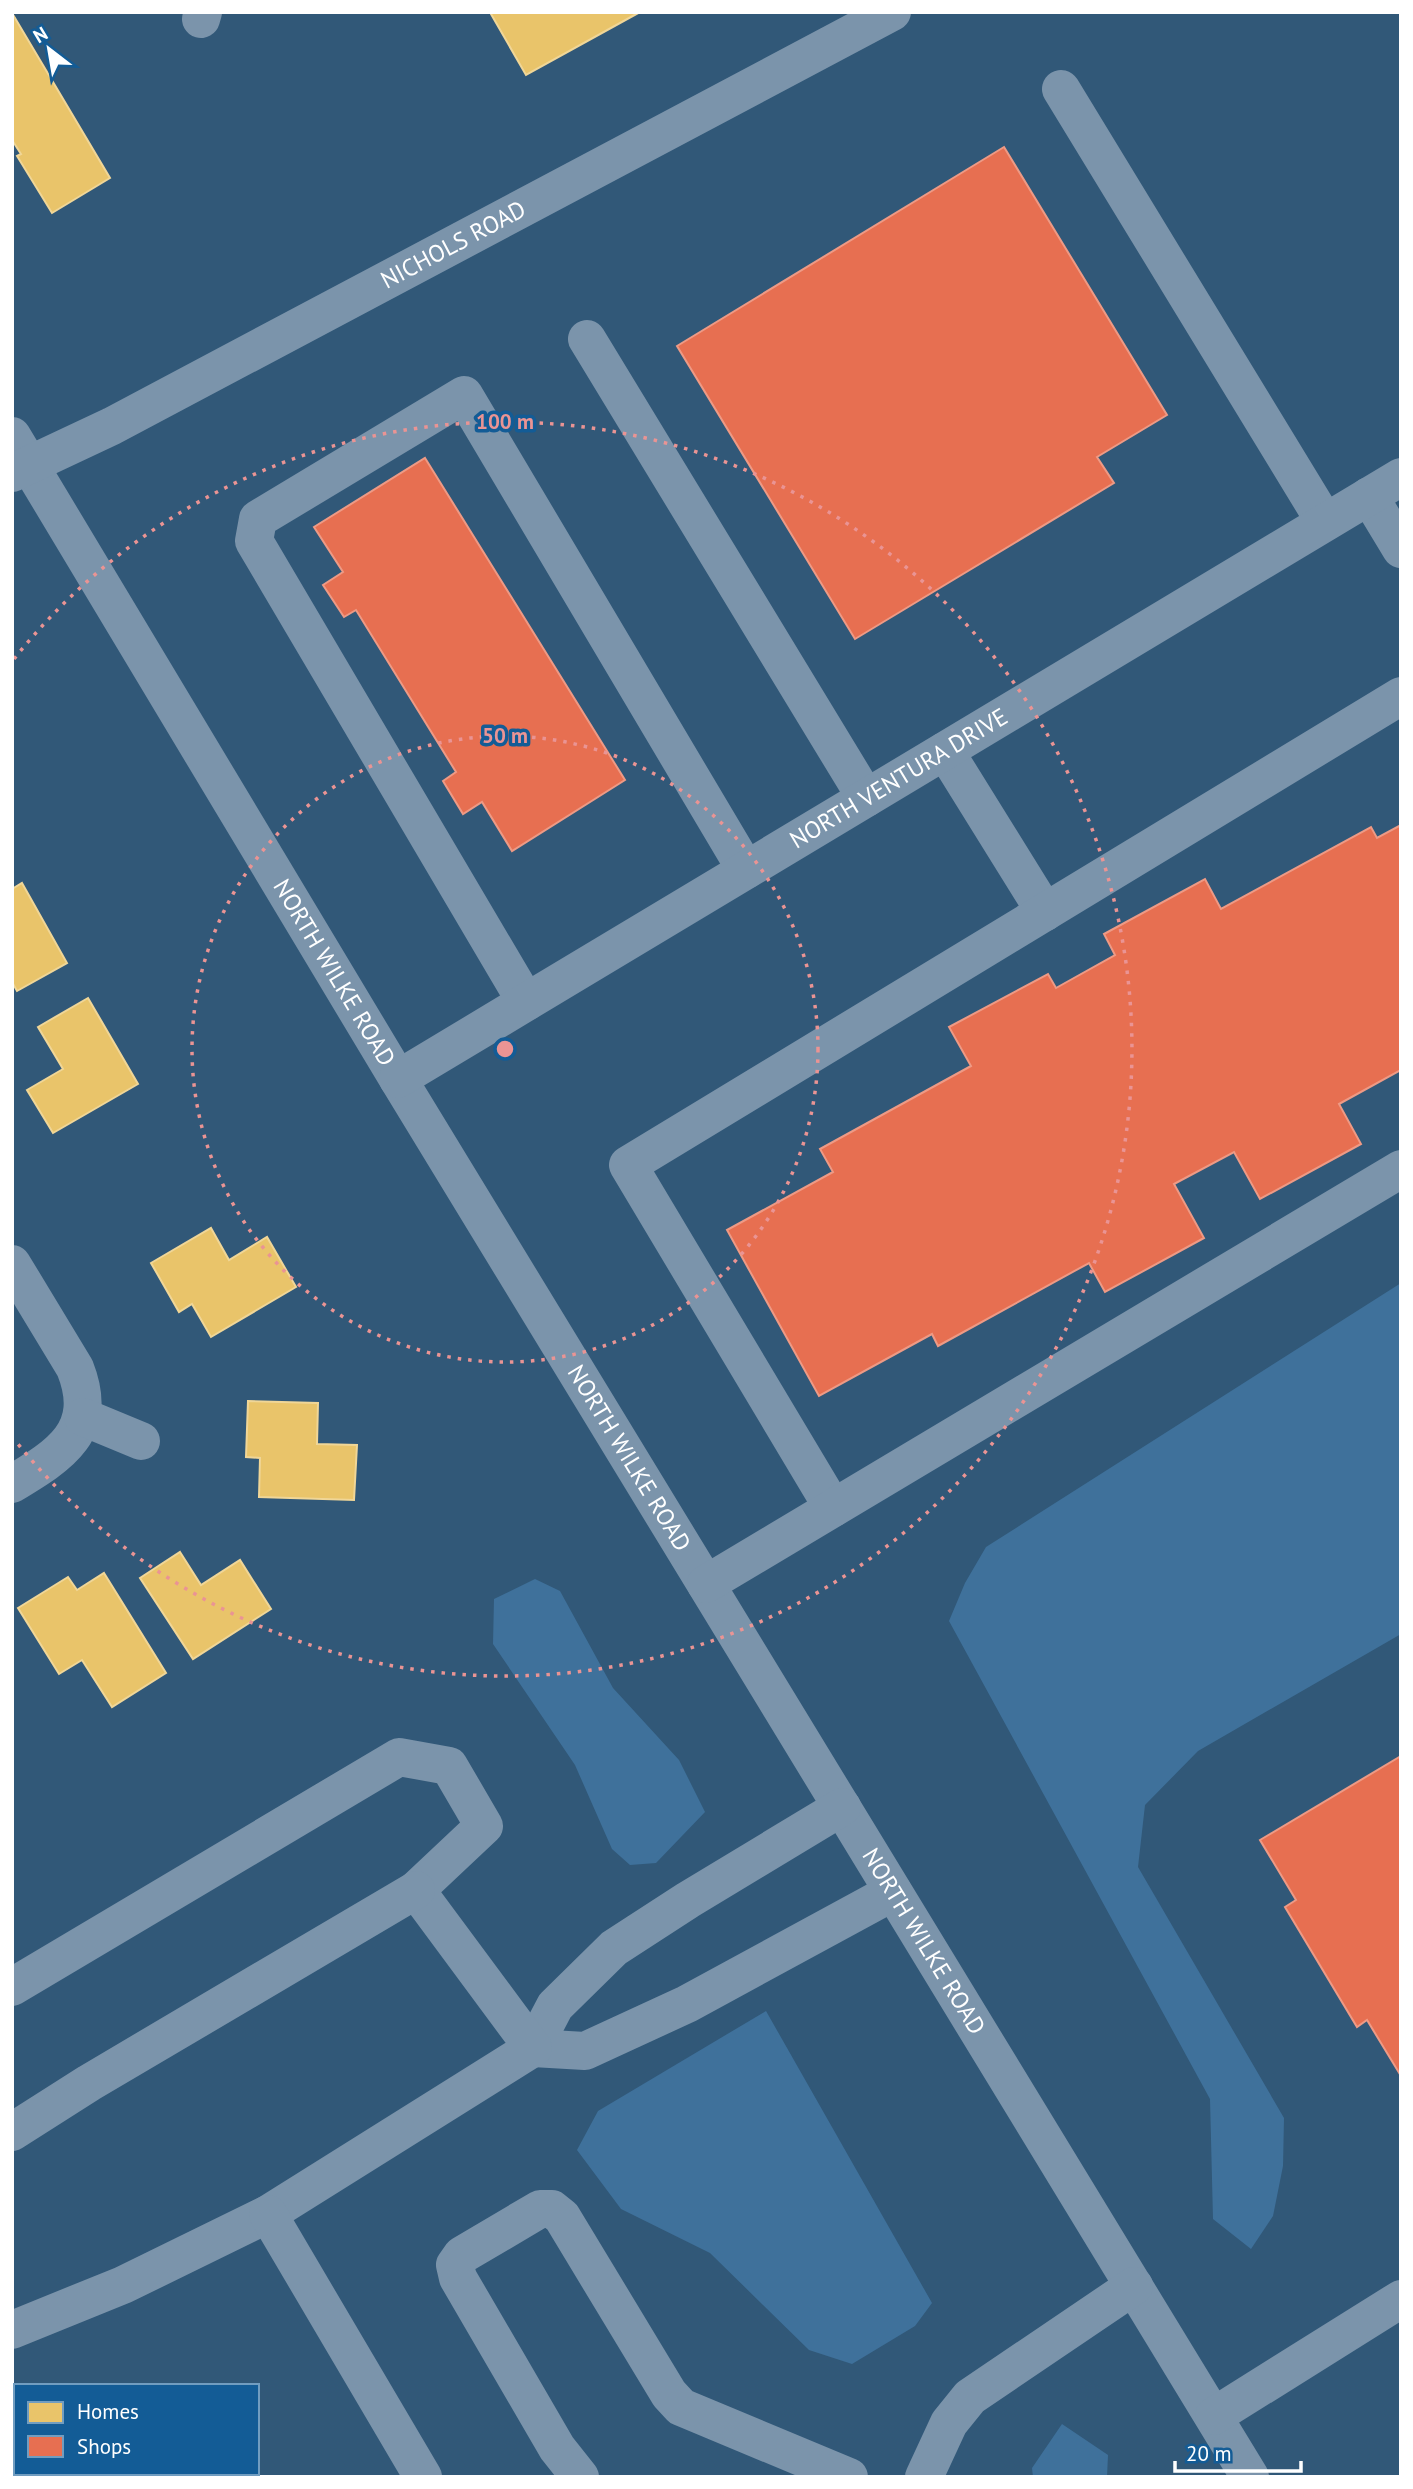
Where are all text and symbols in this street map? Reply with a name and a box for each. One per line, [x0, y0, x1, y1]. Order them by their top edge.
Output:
north arrow [14, 14, 84, 84]
text: N [29, 21, 52, 48]
street label: NICHOLS ROAD [375, 193, 531, 296]
text: 100 m [476, 408, 534, 435]
street label: NORTH VENTURA DRIVE [784, 701, 1013, 855]
text: 50 m [482, 722, 528, 749]
street label: NORTH WILKE ROAD [267, 873, 403, 1072]
centre of rings [493, 1037, 517, 1061]
street label: NORTH WILKE ROAD [561, 1359, 698, 1557]
street label: NORTH WILKE ROAD [855, 1842, 993, 2040]
legend [14, 2384, 259, 2475]
text: Homes [77, 2398, 139, 2425]
scale bar [1175, 2430, 1301, 2474]
text: Shops [77, 2433, 131, 2460]
text: 20 m [1186, 2440, 1232, 2467]

